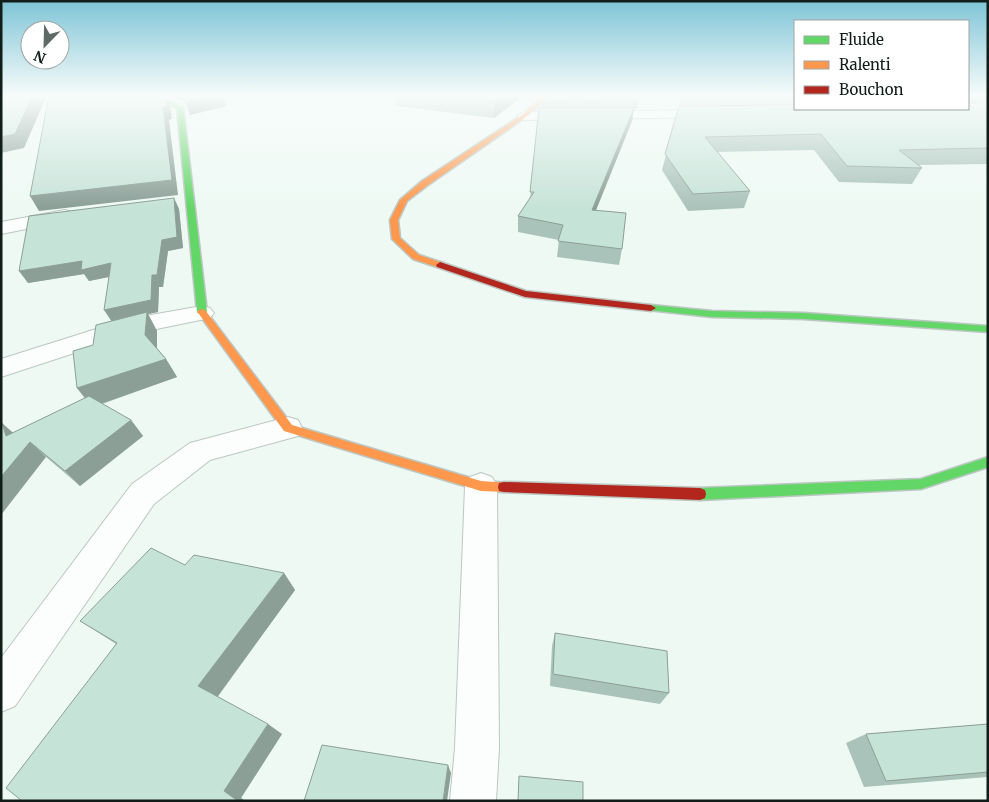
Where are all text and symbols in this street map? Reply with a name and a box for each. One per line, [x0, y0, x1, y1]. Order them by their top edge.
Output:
north arrow [20, 20, 70, 70]
legend [794, 20, 969, 110]
text: Fluide [839, 30, 884, 49]
text: N [31, 47, 49, 67]
text: Ralenti [839, 55, 891, 74]
text: Bouchon [839, 80, 903, 99]

